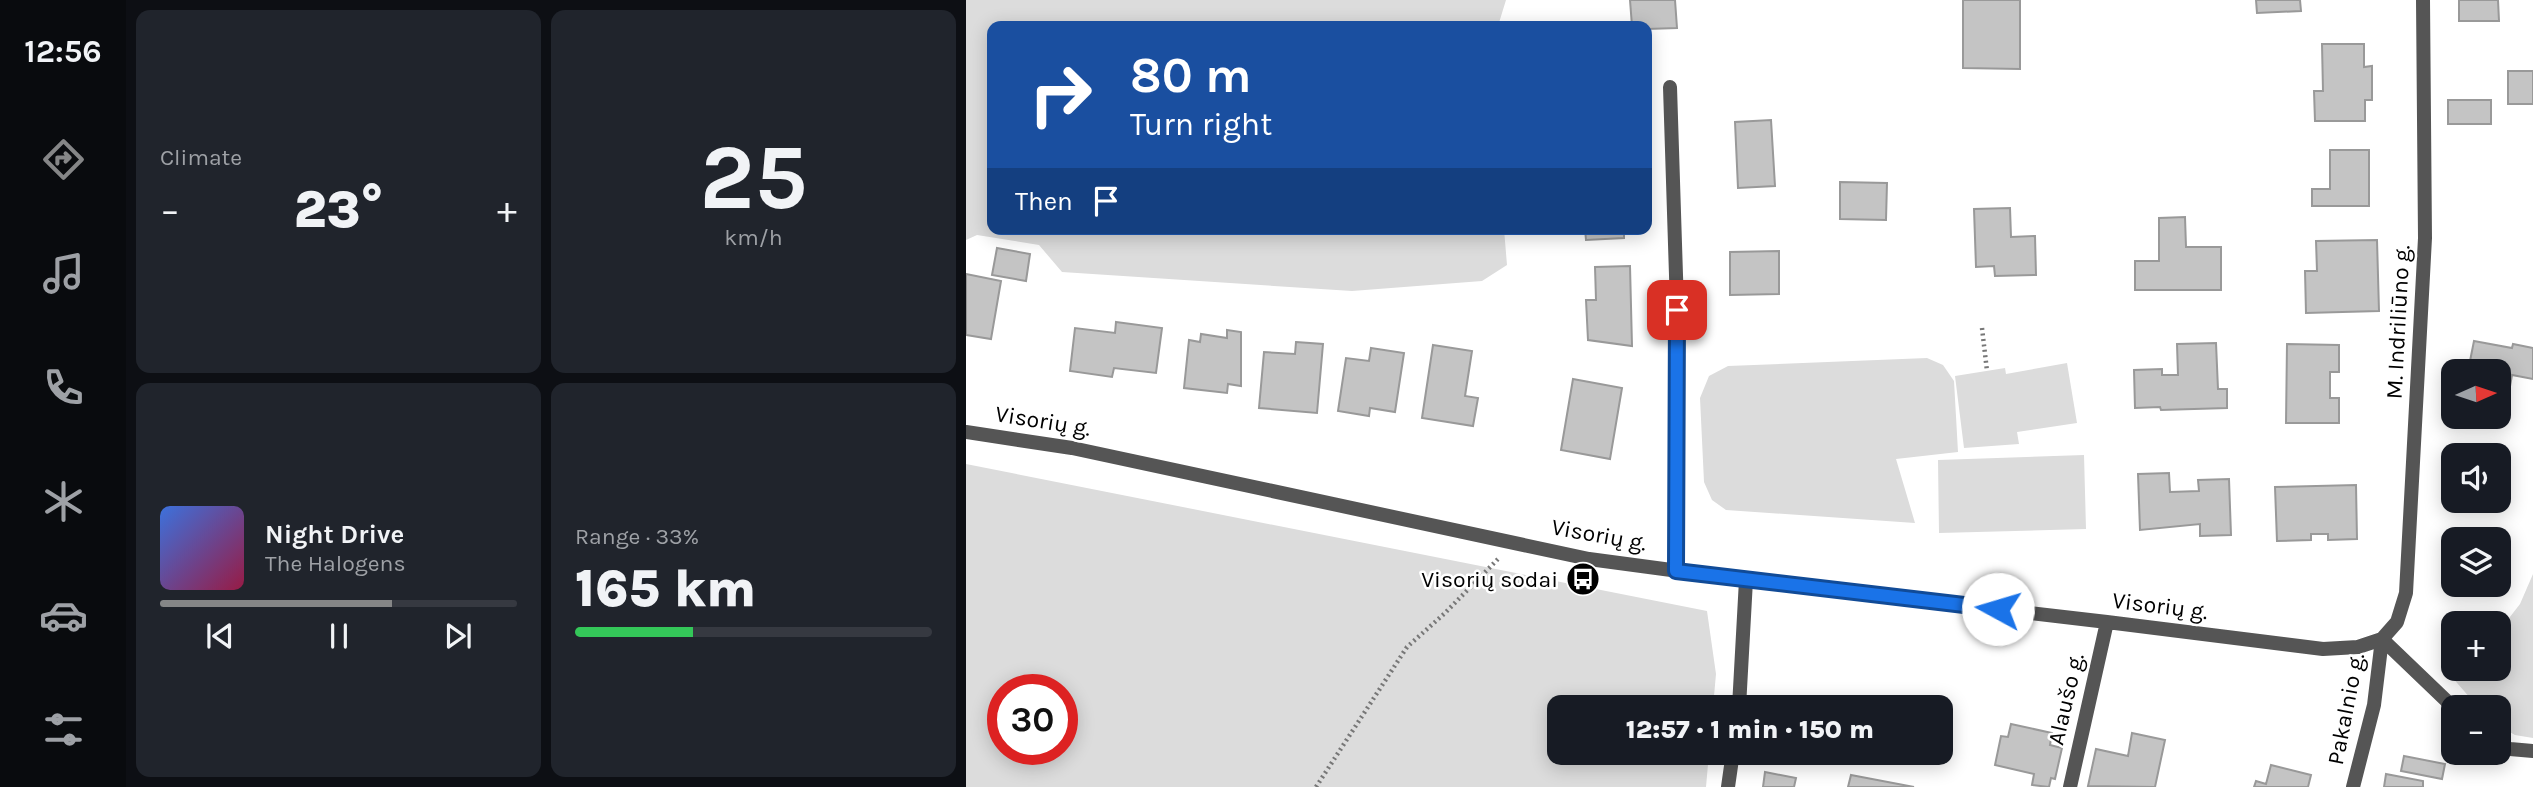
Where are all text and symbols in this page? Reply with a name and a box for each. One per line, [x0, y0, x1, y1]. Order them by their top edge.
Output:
text: 12:56 [24, 33, 102, 70]
text: 80 m [1130, 47, 1252, 104]
icon: right [1015, 49, 1106, 140]
text: Turn right [1130, 106, 1272, 143]
text: 25 [699, 125, 808, 231]
icon: directions [39, 135, 88, 184]
text: Climate [160, 144, 242, 171]
text: 23° [294, 179, 383, 240]
icon: arrive [1087, 182, 1125, 220]
text: Then [1015, 186, 1073, 217]
text: − [160, 188, 180, 233]
text: + [497, 188, 517, 233]
text: km/h [724, 224, 783, 251]
street label: M. Indriliūno g. [2380, 244, 2416, 400]
icon: music [39, 249, 88, 298]
pin [1647, 280, 1707, 340]
icon: arrive [1658, 291, 1696, 329]
north arrow [2441, 359, 2511, 429]
map controls [2441, 359, 2511, 765]
icon: phone [39, 363, 88, 412]
street label: Visorių g. [993, 400, 1093, 442]
button: sound [2441, 443, 2511, 513]
icon: climate [39, 477, 88, 526]
street label: Visorių g. [1549, 513, 1649, 557]
text: Night Drive [265, 519, 404, 550]
text: Range · 33% [575, 523, 699, 550]
button: layers [2441, 527, 2511, 597]
text: The Halogens [265, 550, 405, 577]
text: 165 km [575, 558, 756, 619]
bus stop icon: Visorių sodai [1564, 560, 1602, 598]
place label: Visorių sodai [1421, 566, 1558, 593]
position arrow [1961, 572, 2035, 646]
street label: Visorių g. [2111, 587, 2209, 625]
icon: car [39, 591, 88, 640]
button: + [2441, 611, 2511, 681]
icon: previous [201, 617, 239, 655]
icon: pause [320, 617, 358, 655]
icon: next [439, 617, 477, 655]
street label: Alaušo g. [2042, 650, 2090, 748]
street label: Pakalnio g. [2322, 651, 2370, 767]
speed limit sign: 30 [987, 674, 1078, 765]
button: − [2441, 695, 2511, 765]
icon: filters [39, 705, 88, 754]
text: 12:57 · 1 min · 150 m [1626, 714, 1874, 745]

